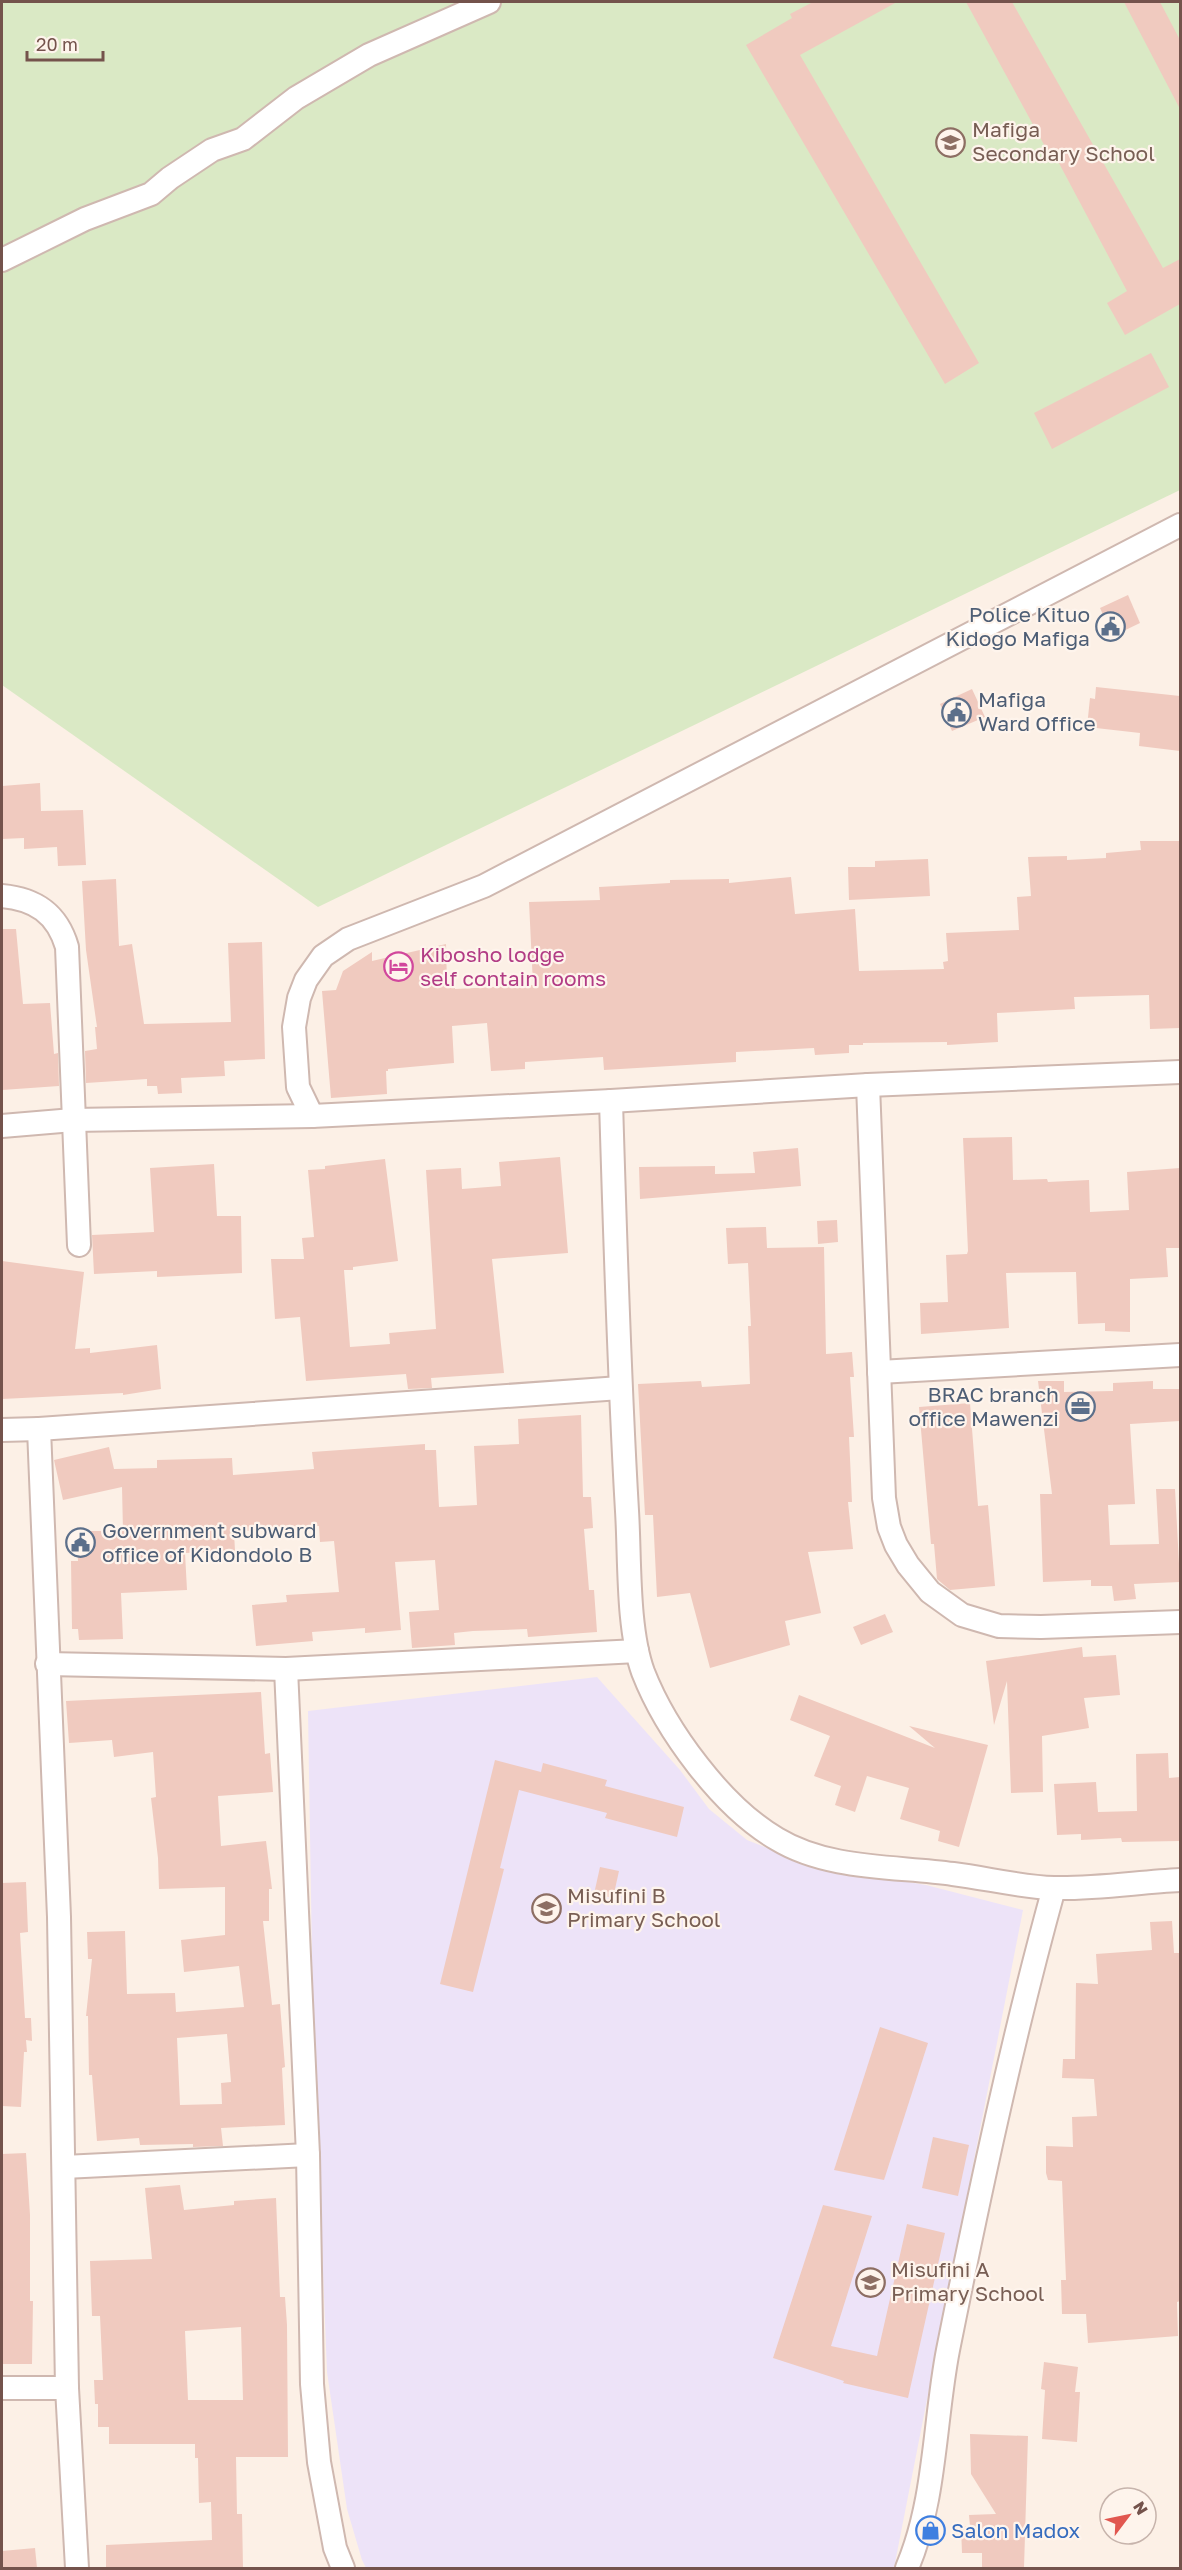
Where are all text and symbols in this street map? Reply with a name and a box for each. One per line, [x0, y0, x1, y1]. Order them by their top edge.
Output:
scale bar [27, 24, 104, 62]
text: 20 m [36, 33, 78, 55]
place label: Mafiga Secondary School [972, 116, 1155, 166]
school or university icon: Mafiga Secondary School [935, 126, 967, 158]
place label: Police Kituo Kidogo Mafiga [946, 601, 1090, 651]
public building icon: Police Kituo Kidogo Mafiga [1095, 611, 1127, 643]
place label: Mafiga Ward Office [978, 686, 1096, 736]
public building icon: Mafiga Ward Office [941, 696, 973, 728]
place label: Kibosho lodge self contain rooms [420, 941, 606, 991]
hotel icon: Kibosho lodge self contain rooms [383, 951, 415, 983]
place label: BRAC branch office Mawenzi [909, 1381, 1059, 1431]
office icon: BRAC branch office Mawenzi [1064, 1391, 1096, 1423]
place label: Government subward office of Kidondolo B [102, 1517, 317, 1567]
public building icon: Government subward office of Kidondolo B [65, 1527, 97, 1559]
place label: Misufini B Primary School [567, 1882, 721, 1932]
school or university icon: Misufini B Primary School [530, 1892, 562, 1924]
place label: Misufini A Primary School [891, 2256, 1045, 2306]
school or university icon: Misufini A Primary School [854, 2266, 886, 2298]
north arrow [1098, 2486, 1158, 2546]
text: N [1129, 2498, 1152, 2519]
shop icon: Salon Madox [914, 2515, 946, 2547]
place label: Salon Madox [951, 2517, 1081, 2543]

